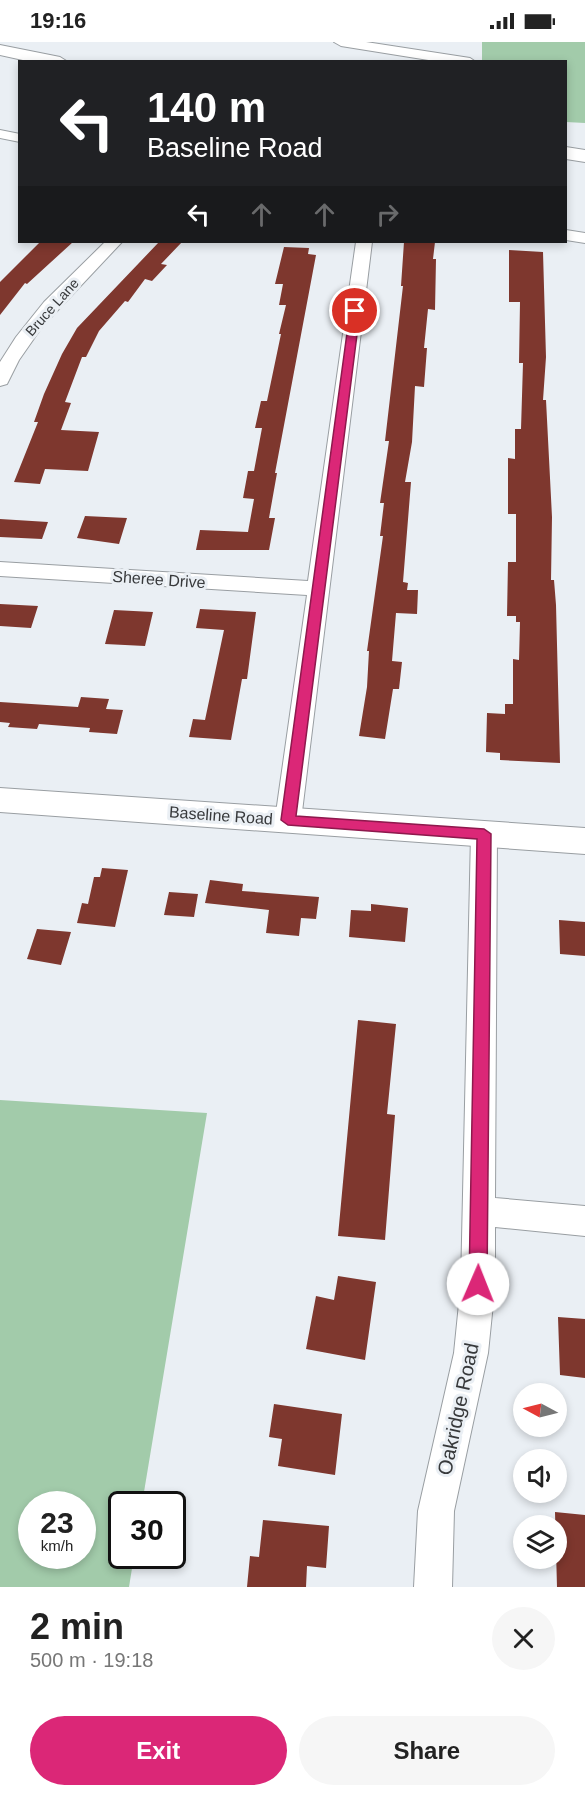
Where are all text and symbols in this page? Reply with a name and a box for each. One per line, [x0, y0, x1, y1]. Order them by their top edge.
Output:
text: 19:16 [30, 8, 86, 33]
icon: left [48, 84, 126, 162]
text: 140 m [147, 84, 266, 131]
text: Baseline Road [147, 133, 323, 163]
icon: left [182, 198, 215, 231]
icon: ahead [245, 198, 278, 231]
icon: ahead [308, 198, 341, 231]
icon: right [371, 198, 404, 231]
street label: Bruce Lane [22, 275, 82, 339]
pin [329, 285, 380, 336]
icon: arrive [338, 294, 371, 327]
street label: Sheree Drive [112, 568, 206, 591]
street label: Baseline Road [168, 803, 273, 828]
position arrow [446, 1252, 510, 1316]
street label: Oakridge Road [433, 1341, 483, 1477]
north arrow [513, 1383, 567, 1437]
map controls [513, 1383, 567, 1569]
button: sound [513, 1449, 567, 1503]
speed limit sign: 30 [108, 1491, 186, 1569]
text: 23 [40, 1506, 74, 1539]
button: layers [513, 1515, 567, 1569]
text: km/h [41, 1537, 73, 1554]
text: 2 min [30, 1606, 124, 1647]
button: close [492, 1607, 555, 1670]
text: 500 m · 19:18 [30, 1649, 153, 1671]
button: Exit [30, 1716, 287, 1785]
button: Share [299, 1716, 555, 1785]

